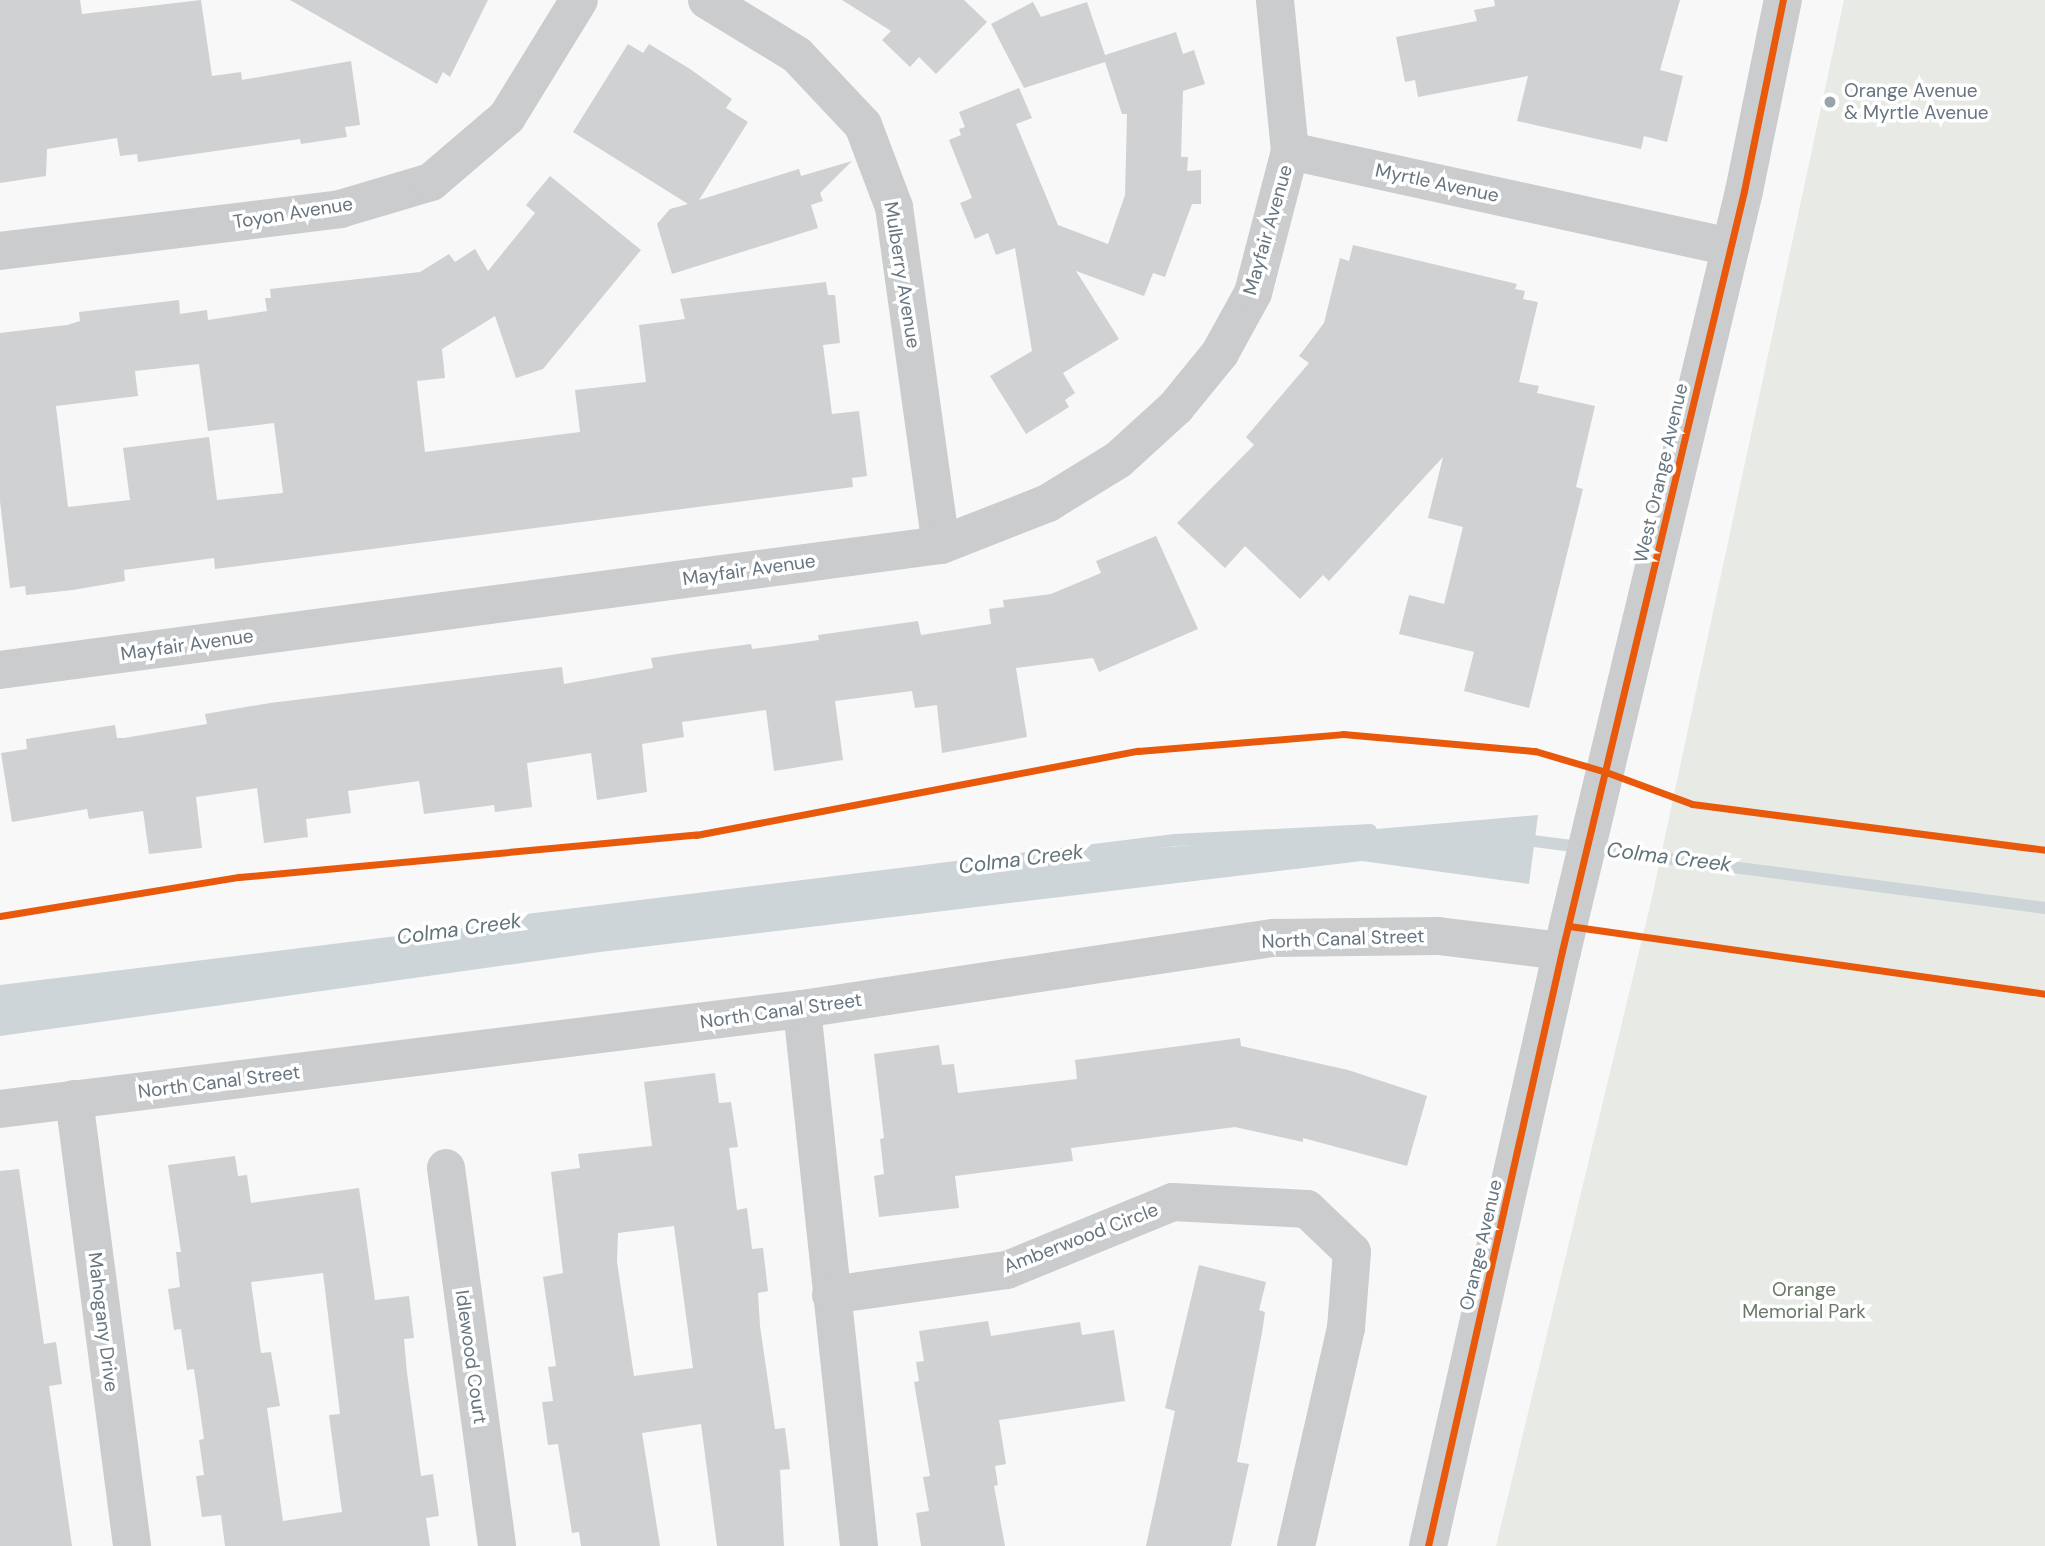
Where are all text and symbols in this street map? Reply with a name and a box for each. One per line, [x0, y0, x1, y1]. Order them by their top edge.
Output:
place label: Orange Avenue & Myrtle Avenue [1844, 80, 1989, 124]
marker: Orange Avenue & Myrtle Avenue [1822, 94, 1838, 110]
street label: Myrtle Avenue [1373, 159, 1501, 207]
street label: Mayfair Avenue [1239, 162, 1297, 298]
street label: Toyon Avenue [232, 192, 354, 234]
street label: Mulberry Avenue [879, 200, 925, 350]
street label: West Orange Avenue [1629, 381, 1693, 565]
street label: Mayfair Avenue [681, 549, 817, 591]
street label: Mayfair Avenue [119, 624, 255, 666]
water label: Colma Creek [1605, 837, 1733, 877]
water label: Colma Creek [957, 839, 1085, 879]
water label: Colma Creek [395, 908, 523, 950]
street label: North Canal Street [1261, 925, 1425, 953]
street label: North Canal Street [699, 988, 863, 1034]
street label: North Canal Street [137, 1061, 301, 1103]
street label: Orange Avenue [1455, 1177, 1507, 1313]
street label: Amberwood Circle [1001, 1198, 1161, 1278]
street label: Mahogany Drive [83, 1251, 123, 1393]
park label: Orange Memorial Park [1742, 1279, 1866, 1323]
street label: Idlewood Court [450, 1289, 492, 1425]

